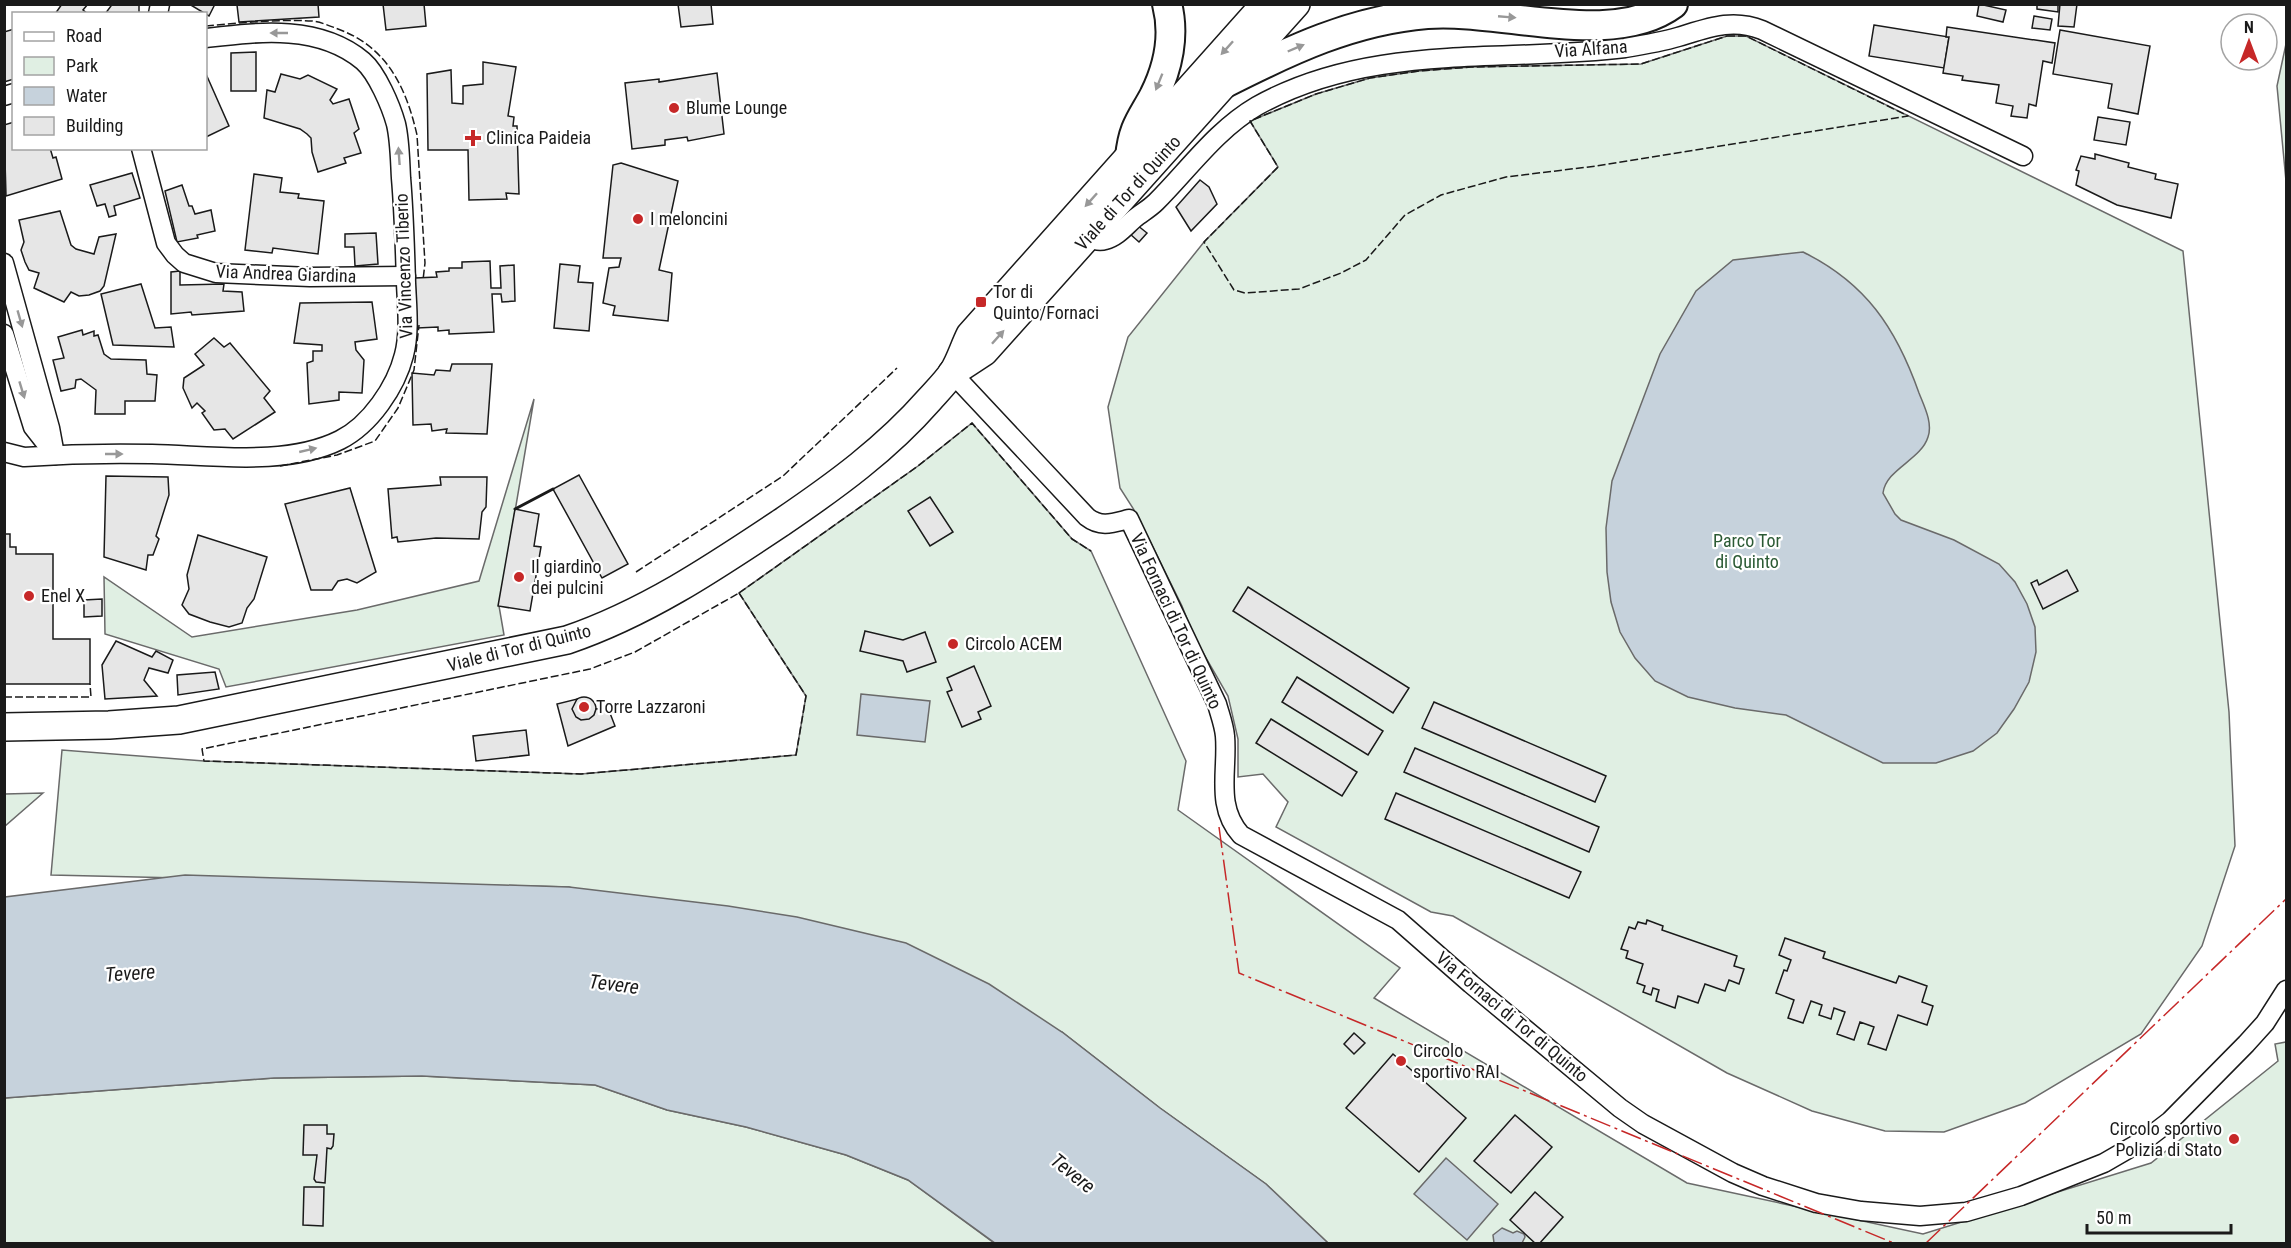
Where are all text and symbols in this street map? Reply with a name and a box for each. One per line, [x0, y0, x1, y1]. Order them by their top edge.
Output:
legend [12, 12, 207, 150]
one-way arrow [1498, 12, 1517, 22]
north arrow [2219, 12, 2279, 72]
text: N [2244, 18, 2254, 37]
text: Road [66, 25, 102, 46]
one-way arrow [269, 28, 288, 38]
street label: Via Alfana [1554, 35, 1628, 62]
one-way arrow [1221, 40, 1234, 55]
one-way arrow [1288, 43, 1305, 52]
text: Park [66, 55, 98, 76]
one-way arrow [1154, 73, 1163, 91]
text: Water [66, 85, 108, 106]
place label: Blume Lounge [686, 97, 787, 118]
marker: Blume Lounge [667, 101, 681, 115]
text: Building [66, 115, 123, 136]
place label: Clinica Paideia [486, 127, 591, 148]
marker: Clinica Paideia [464, 129, 482, 147]
street label: Viale di Tor di Quinto [1071, 131, 1185, 254]
one-way arrow [395, 147, 404, 166]
one-way arrow [1085, 192, 1098, 207]
street label: Via Vincenzo Tiberio [390, 193, 417, 339]
place label: I meloncini [650, 208, 728, 229]
marker: I meloncini [631, 212, 645, 226]
street label: Via Andrea Giardina [215, 261, 357, 286]
place label: Tor di Quinto/Fornaci [993, 281, 1099, 323]
marker: Tor di Quinto/Fornaci [974, 295, 988, 309]
one-way arrow [16, 311, 25, 329]
one-way arrow [991, 330, 1004, 345]
one-way arrow [18, 381, 27, 399]
one-way arrow [299, 445, 317, 455]
one-way arrow [104, 449, 123, 459]
street label: Via Fornaci di Tor di Quinto [1126, 530, 1226, 712]
park label: Parco Tor di Quinto [1713, 530, 1781, 572]
place label: Il giardino dei pulcini [531, 556, 604, 598]
marker: Il giardino dei pulcini [512, 570, 526, 584]
place label: Enel X [41, 585, 85, 606]
marker: Enel X [22, 589, 36, 603]
street label: Viale di Tor di Quinto [445, 620, 593, 676]
place label: Circolo ACEM [965, 633, 1062, 654]
marker: Circolo ACEM [946, 637, 960, 651]
place label: Torre Lazzaroni [596, 696, 706, 717]
marker: Torre Lazzaroni [577, 700, 591, 714]
street label: Via Fornaci di Tor di Quinto [1432, 947, 1592, 1086]
water label: Tevere [104, 959, 156, 987]
water label: Tevere [588, 969, 640, 999]
place label: Circolo sportivo RAI [1413, 1040, 1500, 1082]
marker: Circolo sportivo RAI [1394, 1054, 1408, 1068]
place label: Circolo sportivo Polizia di Stato [2110, 1118, 2222, 1160]
marker: Circolo sportivo Polizia di Stato [2227, 1132, 2241, 1146]
water label: Tevere [1046, 1148, 1100, 1198]
scale bar [2087, 1197, 2231, 1235]
text: 50 m [2096, 1207, 2131, 1228]

